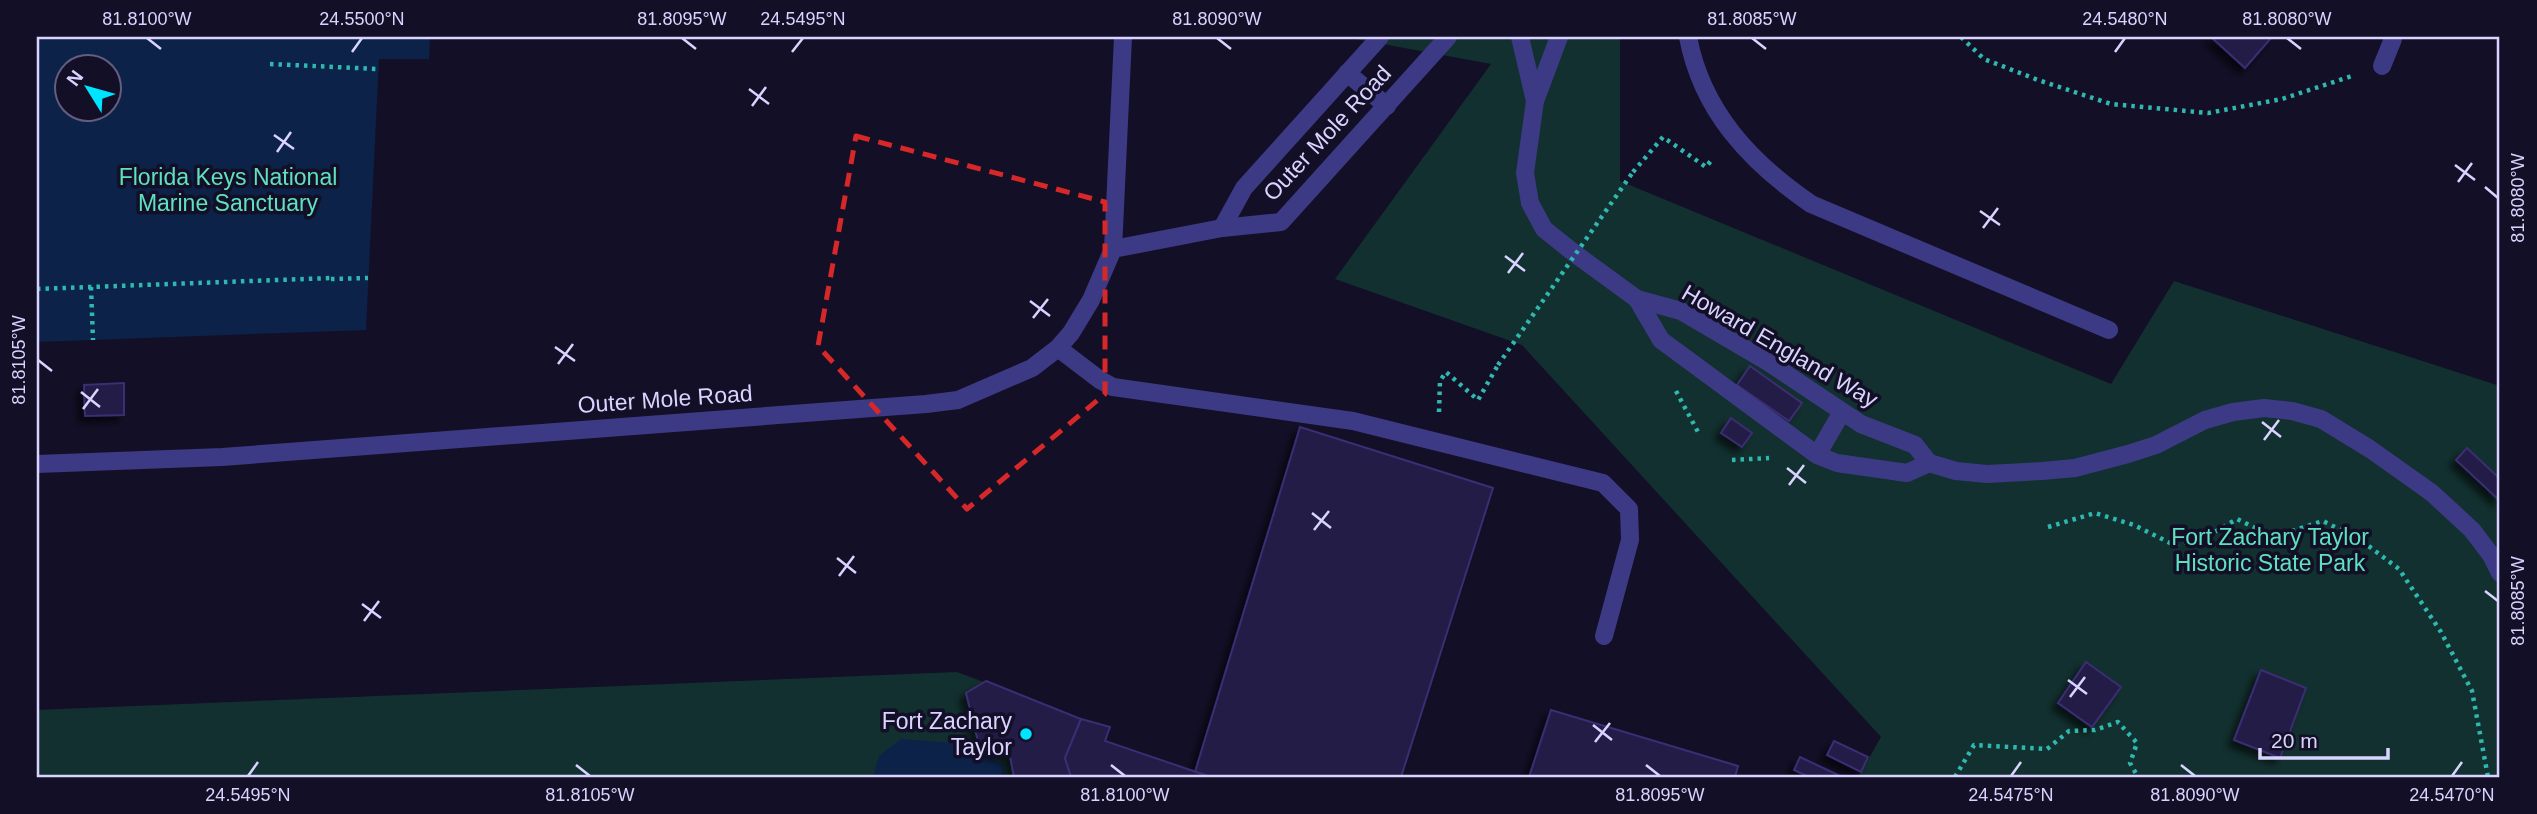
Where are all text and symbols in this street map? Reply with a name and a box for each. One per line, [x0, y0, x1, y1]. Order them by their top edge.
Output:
text: 81.8100°W [102, 9, 192, 29]
text: 24.5500°N [319, 9, 405, 29]
text: 81.8095°W [637, 9, 727, 29]
text: 24.5495°N [760, 9, 846, 29]
text: 81.8090°W [1172, 9, 1262, 29]
text: 81.8085°W [1707, 9, 1797, 29]
text: 24.5480°N [2082, 9, 2168, 29]
text: 81.8080°W [2242, 9, 2332, 29]
north arrow [52, 52, 122, 122]
street label: Outer Mole Road [1258, 60, 1396, 206]
text: N [62, 66, 87, 90]
text: 81.8080°W [2508, 153, 2528, 243]
park label: Florida Keys National Marine Sanctuary [119, 164, 337, 216]
street label: Howard England Way [1678, 279, 1883, 413]
text: 81.8105°W [9, 315, 29, 405]
street label: Outer Mole Road [577, 380, 753, 418]
park label: Fort Zachary Taylor Historic State Park [2171, 524, 2369, 576]
text: 81.8085°W [2508, 556, 2528, 646]
place label: Fort Zachary Taylor [882, 708, 1012, 760]
scale bar [2260, 716, 2388, 760]
marker: Fort Zachary Taylor [1018, 726, 1034, 742]
text: 20 m [2271, 729, 2318, 752]
text: 24.5495°N [205, 785, 291, 805]
text: 81.8105°W [545, 785, 635, 805]
text: 81.8100°W [1080, 785, 1170, 805]
text: 81.8095°W [1615, 785, 1705, 805]
text: 24.5475°N [1968, 785, 2054, 805]
text: 81.8090°W [2150, 785, 2240, 805]
text: 24.5470°N [2409, 785, 2495, 805]

